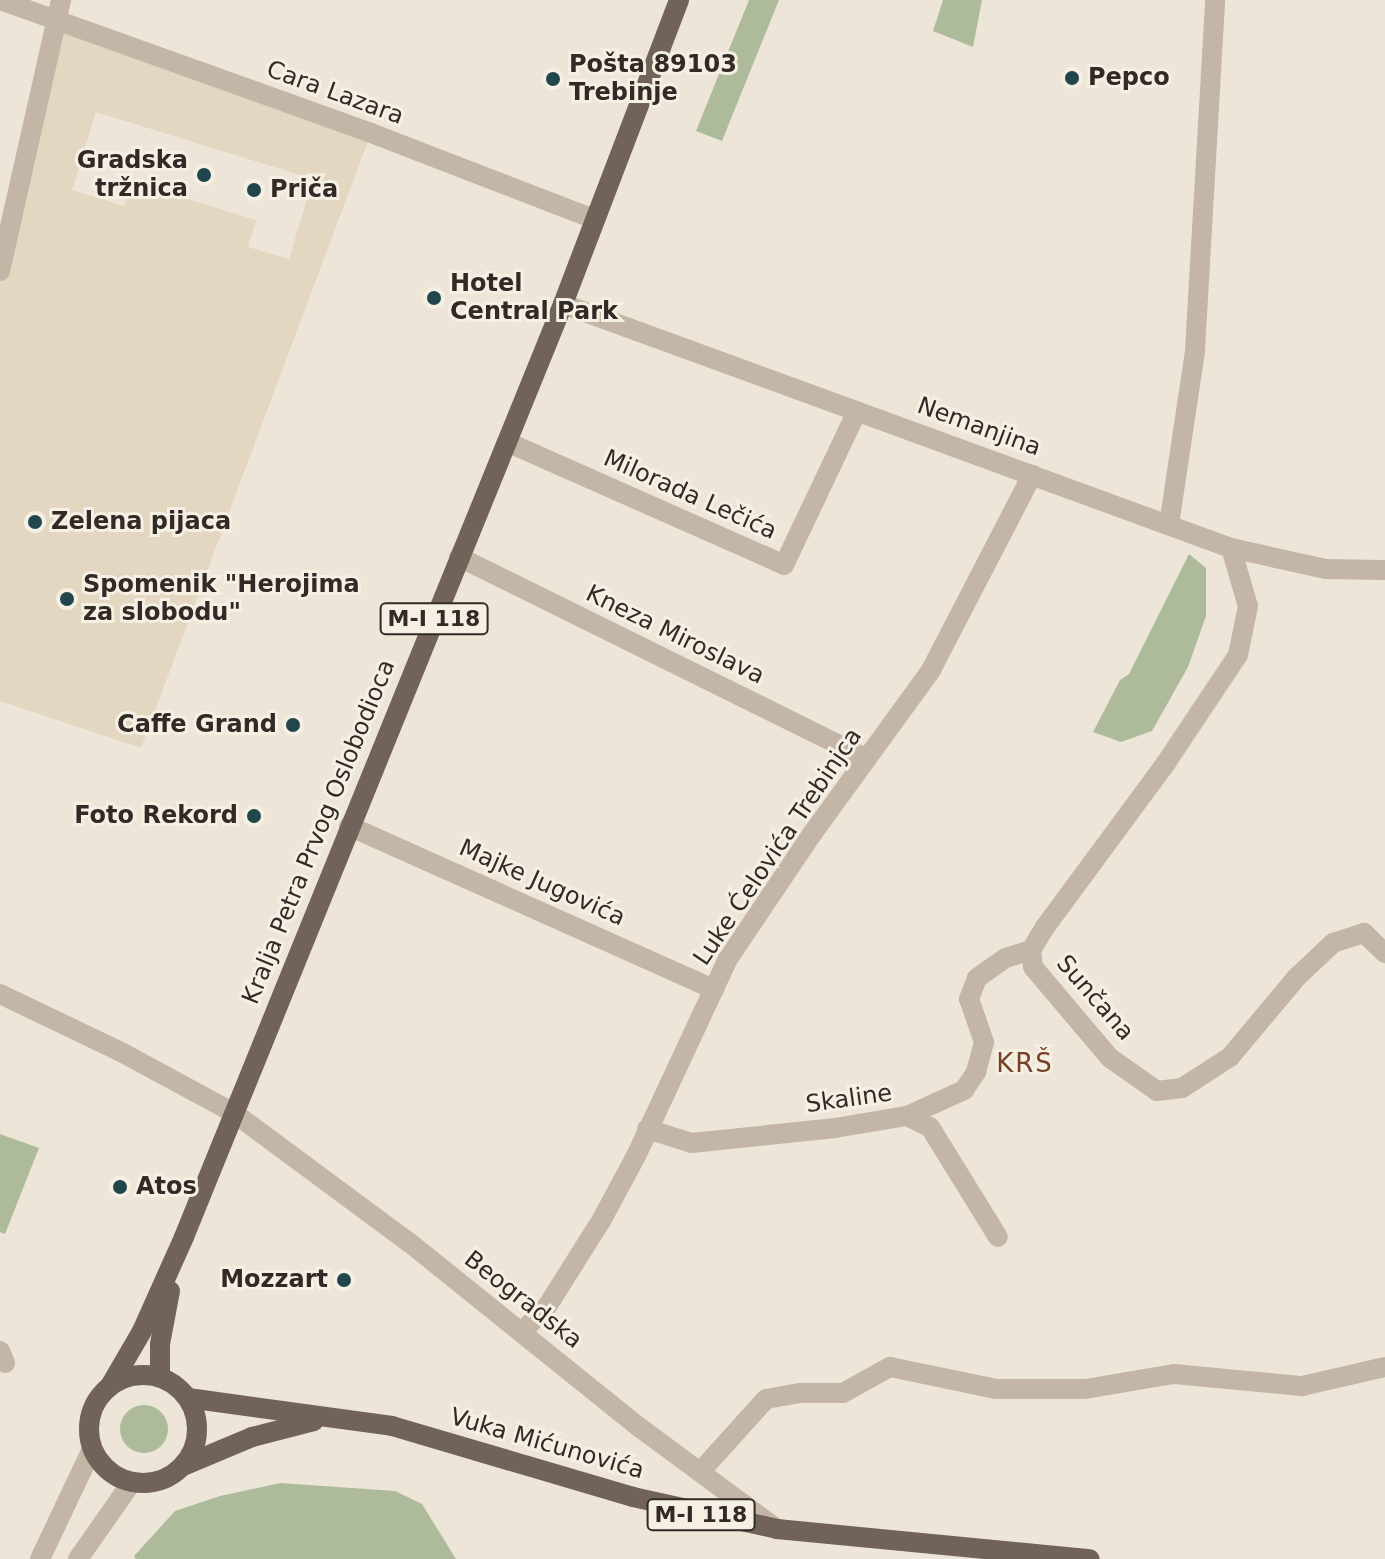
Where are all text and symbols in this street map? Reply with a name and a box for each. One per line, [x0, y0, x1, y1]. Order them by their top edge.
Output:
place label: Pošta 89103 Trebinje [569, 51, 737, 107]
street label: Cara Lazara [263, 55, 407, 131]
place label: Pepco [1088, 64, 1170, 92]
marker: Pepco [1063, 69, 1081, 87]
marker: Pošta 89103 Trebinje [544, 70, 562, 88]
place label: Gradska tržnica [77, 147, 188, 203]
marker: Gradska tržnica [195, 166, 213, 184]
place label: Priča [270, 176, 338, 204]
marker: Priča [245, 181, 263, 199]
place label: Hotel Central Park [450, 270, 618, 326]
marker: Hotel Central Park [425, 289, 443, 307]
street label: Nemanjina [913, 391, 1045, 463]
street label: Milorada Lečića [599, 444, 781, 546]
place label: Zelena pijaca [51, 508, 231, 536]
marker: Zelena pijaca [26, 513, 44, 531]
place label: Spomenik "Herojima za slobodu" [83, 571, 360, 627]
street label: Kneza Miroslava [581, 579, 769, 691]
marker: Spomenik "Herojima za slobodu" [58, 590, 76, 608]
road number: M-I 118 [378, 601, 490, 637]
street label: Kralja Petra Prvog Oslobodioca [237, 656, 401, 1008]
place label: Caffe Grand [117, 711, 277, 739]
marker: Caffe Grand [284, 716, 302, 734]
street label: Luke Ćelovića Trebinjca [688, 723, 868, 971]
place label: Foto Rekord [74, 802, 238, 830]
marker: Foto Rekord [245, 807, 263, 825]
street label: Majke Jugovića [455, 834, 629, 932]
street label: Sunčana [1050, 950, 1140, 1046]
district label: KRŠ [996, 1048, 1054, 1080]
street label: Skaline [804, 1079, 894, 1119]
place label: Atos [136, 1173, 197, 1201]
marker: Atos [111, 1178, 129, 1196]
street label: Beogradska [458, 1245, 588, 1355]
place label: Mozzart [220, 1266, 328, 1294]
marker: Mozzart [335, 1271, 353, 1289]
street label: Vuka Mićunovića [447, 1403, 647, 1485]
road number: M-I 118 [645, 1497, 757, 1533]

